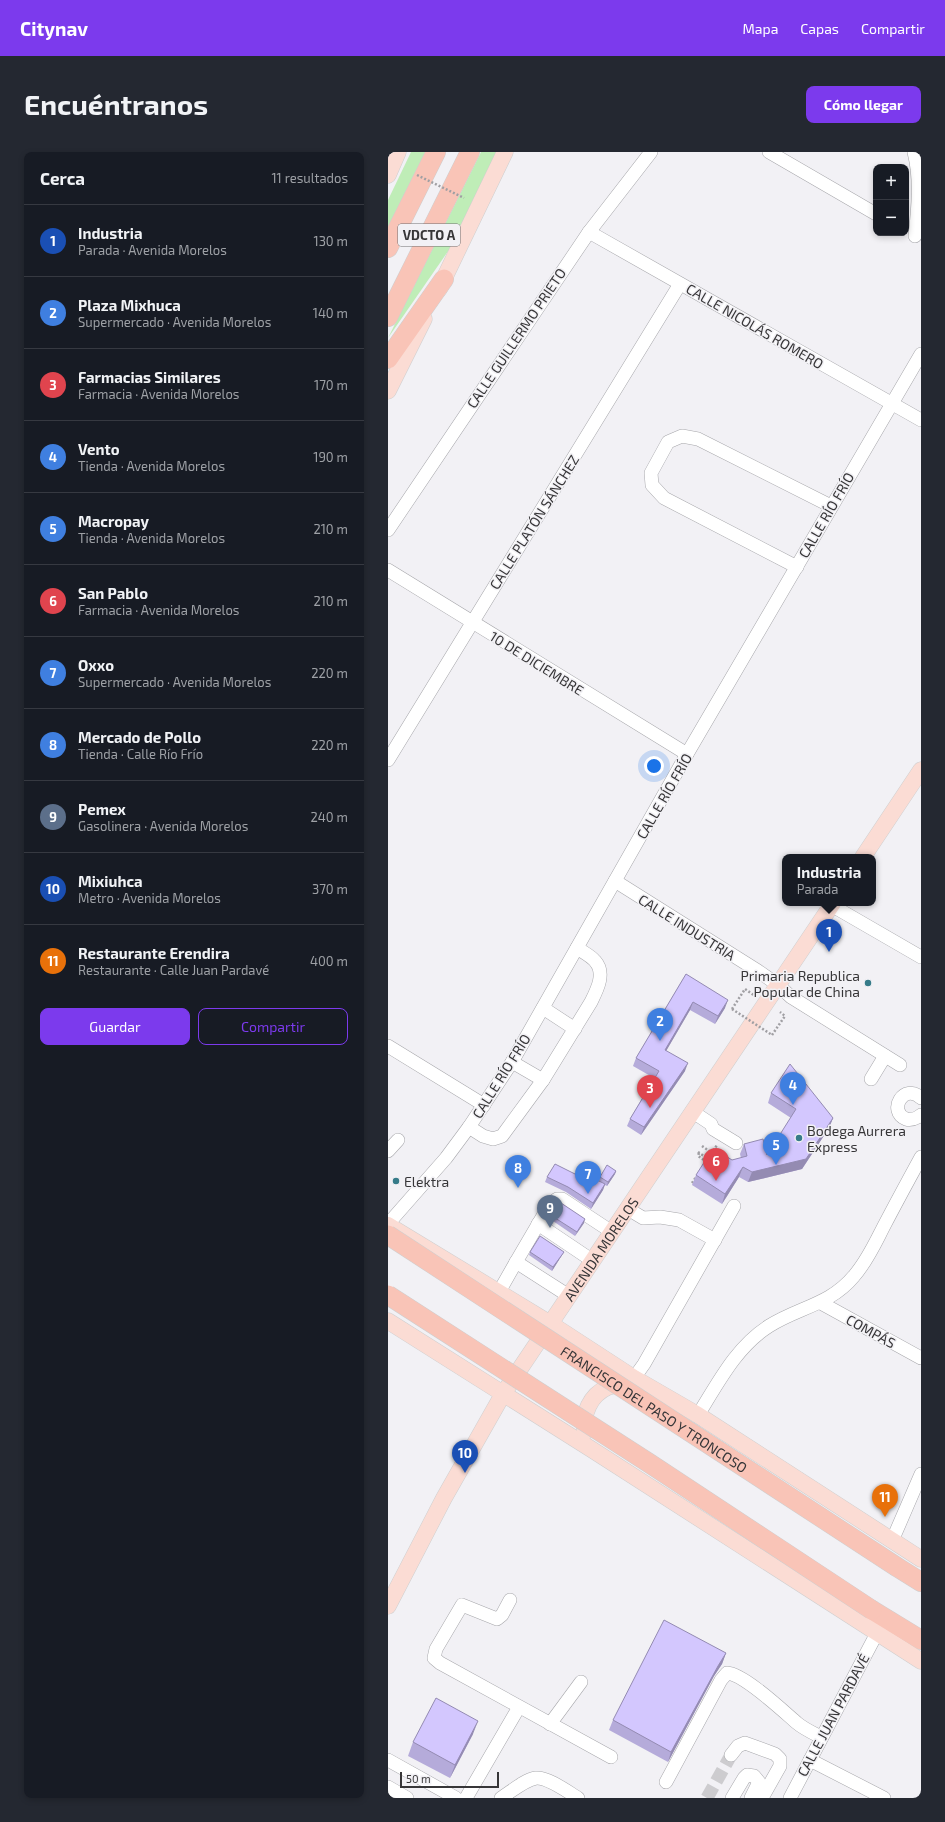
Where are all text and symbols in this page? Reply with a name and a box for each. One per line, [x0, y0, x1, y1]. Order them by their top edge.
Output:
text: Citynav [20, 17, 88, 40]
text: Mapa [743, 20, 778, 37]
text: Capas [800, 20, 839, 37]
text: Compartir [861, 20, 925, 37]
button: Cómo llegar [806, 86, 921, 123]
text: Encuéntranos [24, 87, 208, 121]
map controls [873, 164, 909, 236]
button: + [873, 164, 909, 200]
text: Cerca [40, 168, 85, 188]
text: 11 resultados [271, 170, 348, 186]
button: − [873, 200, 909, 236]
text: Industria [78, 224, 142, 242]
road number: VDCTO A [398, 224, 460, 246]
text: 1 [50, 233, 56, 249]
text: 130 m [313, 233, 348, 249]
text: Parada · Avenida Morelos [78, 242, 227, 258]
street label: CALLE GUILLERMO PRIETO [463, 265, 569, 411]
street label: CALLE NICOLÁS ROMERO [683, 280, 827, 372]
text: Plaza Mixhuca [78, 296, 181, 314]
text: 2 [49, 305, 57, 321]
text: 140 m [313, 305, 348, 321]
text: Supermercado · Avenida Morelos [78, 314, 271, 330]
text: Farmacias Similares [78, 368, 221, 386]
text: 3 [49, 377, 57, 393]
text: 170 m [314, 377, 348, 393]
text: Farmacia · Avenida Morelos [78, 386, 239, 402]
text: Vento [78, 440, 120, 458]
text: 4 [49, 449, 57, 465]
text: 190 m [313, 449, 348, 465]
street label: CALLE PLATÓN SÁNCHEZ [486, 452, 582, 592]
text: Tienda · Avenida Morelos [78, 458, 225, 474]
street label: CALLE RÍO FRÍO [795, 469, 857, 561]
text: Macropay [78, 512, 149, 530]
text: 5 [49, 521, 57, 537]
text: 210 m [313, 521, 348, 537]
text: Tienda · Avenida Morelos [78, 530, 225, 546]
text: San Pablo [78, 584, 148, 602]
text: 6 [49, 593, 57, 609]
text: 210 m [313, 593, 348, 609]
text: Farmacia · Avenida Morelos [78, 602, 239, 618]
street label: 10 DE DICIEMBRE [487, 627, 587, 699]
text: Oxxo [78, 656, 114, 674]
text: 7 [50, 665, 56, 681]
text: 220 m [311, 665, 348, 681]
text: Supermercado · Avenida Morelos [78, 674, 271, 690]
text: Mercado de Pollo [78, 728, 201, 746]
text: 8 [49, 737, 57, 753]
text: 220 m [311, 737, 348, 753]
text: Tienda · Calle Río Frío [78, 746, 203, 762]
street label: CALLE RÍO FRÍO [633, 750, 695, 842]
your location [644, 756, 664, 776]
text: Pemex [78, 800, 126, 818]
text: 9 [49, 809, 57, 825]
text: 240 m [311, 809, 348, 825]
text: Gasolinera · Avenida Morelos [78, 818, 248, 834]
popup [782, 854, 876, 906]
text: Industria [797, 863, 861, 881]
text: Mixiuhca [78, 872, 143, 890]
text: 10 [46, 881, 60, 897]
text: 370 m [312, 881, 348, 897]
text: Parada [797, 881, 838, 897]
text: Metro · Avenida Morelos [78, 890, 221, 906]
street label: CALLE INDUSTRIA [635, 890, 739, 964]
pin: 1 [816, 919, 842, 952]
text: Restaurante Erendira [78, 944, 230, 962]
text: 11 [47, 953, 59, 969]
text: 400 m [310, 953, 348, 969]
text: Restaurante · Calle Juan Pardavé [78, 962, 269, 978]
place label: Primaria Republica Popular de China [740, 967, 860, 1000]
marker: Primaria Republica Popular de China [863, 978, 873, 988]
button: Guardar [40, 1008, 190, 1045]
button: Compartir [198, 1008, 348, 1045]
pin: 2 [647, 1008, 673, 1041]
street label: CALLE RÍO FRÍO [468, 1031, 534, 1121]
pin: 4 [780, 1072, 806, 1105]
pin: 3 [637, 1075, 663, 1108]
place label: Bodega Aurrera Express [807, 1122, 906, 1155]
pin: 5 [763, 1132, 789, 1165]
marker: Bodega Aurrera Express [794, 1133, 804, 1143]
pin: 6 [703, 1148, 729, 1181]
pin: 8 [505, 1155, 531, 1188]
pin: 7 [575, 1161, 601, 1194]
place label: Elektra [404, 1173, 449, 1190]
marker: Elektra [391, 1176, 401, 1186]
street label: AVENIDA MORELOS [560, 1194, 641, 1304]
pin: 9 [537, 1195, 563, 1228]
street label: COMPÁS [843, 1311, 899, 1352]
street label: FRANCISCO DEL PASO Y TRONCOSO [558, 1342, 751, 1476]
pin: 10 [452, 1440, 478, 1473]
pin: 11 [872, 1484, 898, 1517]
street label: CALLE JUAN PARDAVÉ [793, 1651, 873, 1779]
scale bar [400, 1770, 499, 1789]
text: 50 m [406, 1772, 431, 1785]

